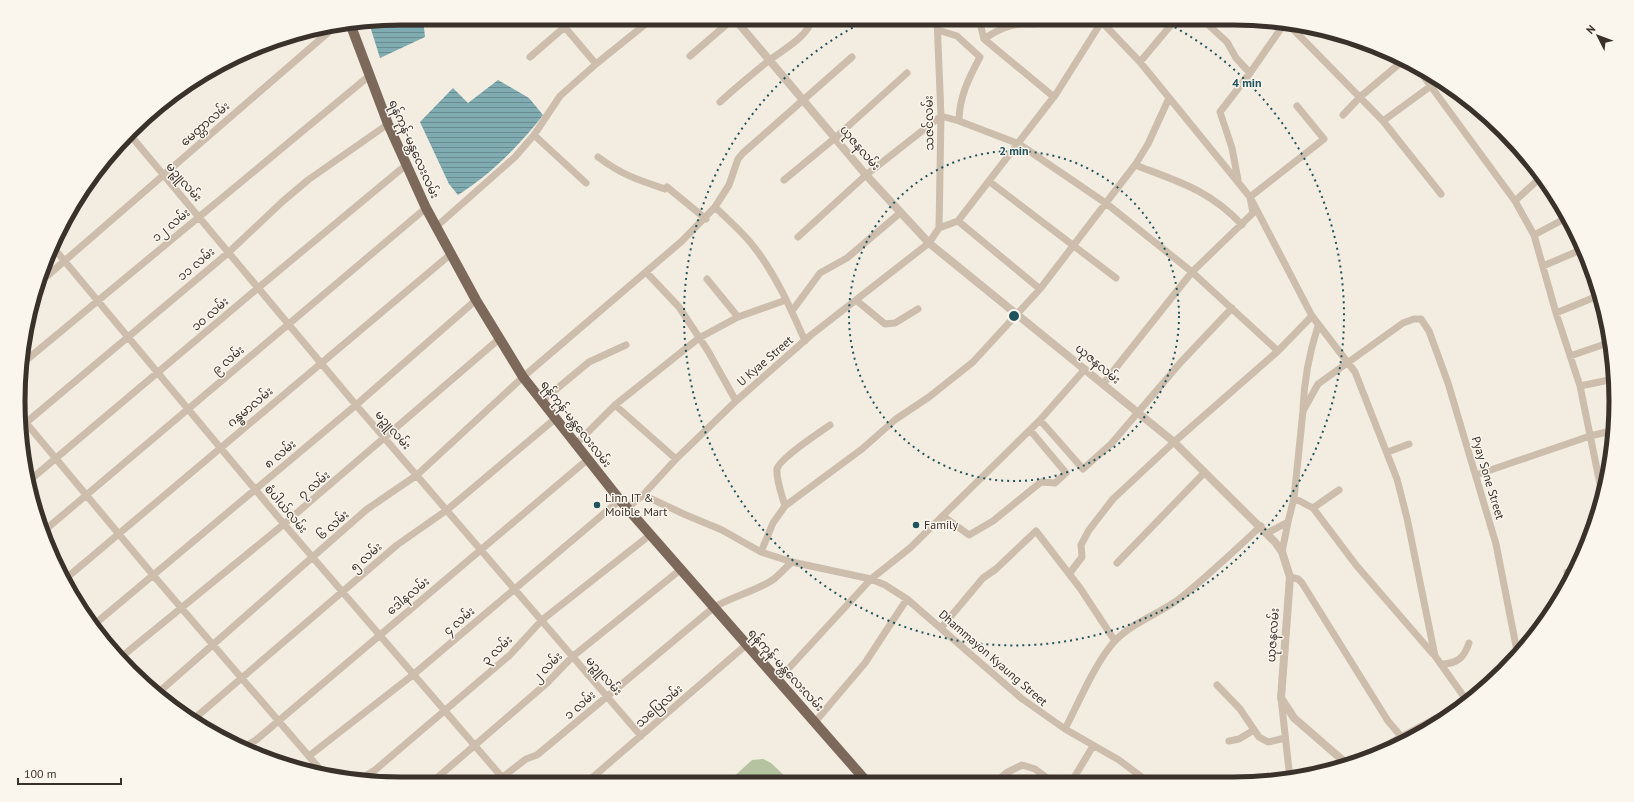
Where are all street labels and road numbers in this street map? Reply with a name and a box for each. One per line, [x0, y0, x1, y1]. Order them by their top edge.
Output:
street label: သဇင်လမ်း [920, 95, 936, 151]
street label: မေတ္တာလမ်း [176, 97, 234, 151]
street label: ရန်ကုန်-မန္တလေးလမ်း [383, 97, 444, 202]
street label: ယုဇနလမ်း [835, 122, 885, 175]
street label: မဉ္ဇူလမ်း [161, 158, 206, 206]
street label: ၁၂ လမ်း [148, 204, 195, 247]
street label: ၁၁ လမ်း [173, 243, 217, 283]
street label: ၁၀ လမ်း [187, 293, 231, 334]
street label: U Kyae Street [734, 332, 796, 389]
street label: ယုဇနလမ်း [1071, 340, 1125, 389]
street label: ၉ လမ်း [208, 341, 249, 380]
street label: ရန်ကုန်-မန္တလေးလမ်း [535, 377, 616, 472]
street label: ဂန္ဓမာလမ်း [223, 382, 278, 433]
street label: မဉ္ဇူလမ်း [370, 406, 415, 454]
street label: ၈ လမ်း [260, 435, 299, 471]
street label: Pyay Sone Street [1469, 435, 1508, 521]
street label: ၇ လမ်း [294, 466, 334, 504]
street label: စံပါယ်လမ်း [262, 481, 312, 536]
street label: ၆ လမ်း [313, 506, 352, 543]
street label: ၅ လမ်း [346, 538, 387, 577]
street label: ဒေါနလမ်း [383, 573, 434, 620]
street label: ၄ လမ်း [439, 602, 479, 640]
street label: Dhammayon Kyaung Street [936, 606, 1051, 709]
street label: ယုဇနလမ်း [1262, 607, 1285, 663]
street label: ရန်ကုန်-မန္တလေးလမ်း [743, 624, 828, 716]
street label: ၃ လမ်း [478, 631, 517, 670]
street label: ၂ လမ်း [528, 648, 567, 687]
street label: မဉ္ဇူလမ်း [581, 652, 627, 700]
street label: သပြေလမ်း [631, 680, 687, 732]
street label: ၁ လမ်း [560, 686, 598, 722]

